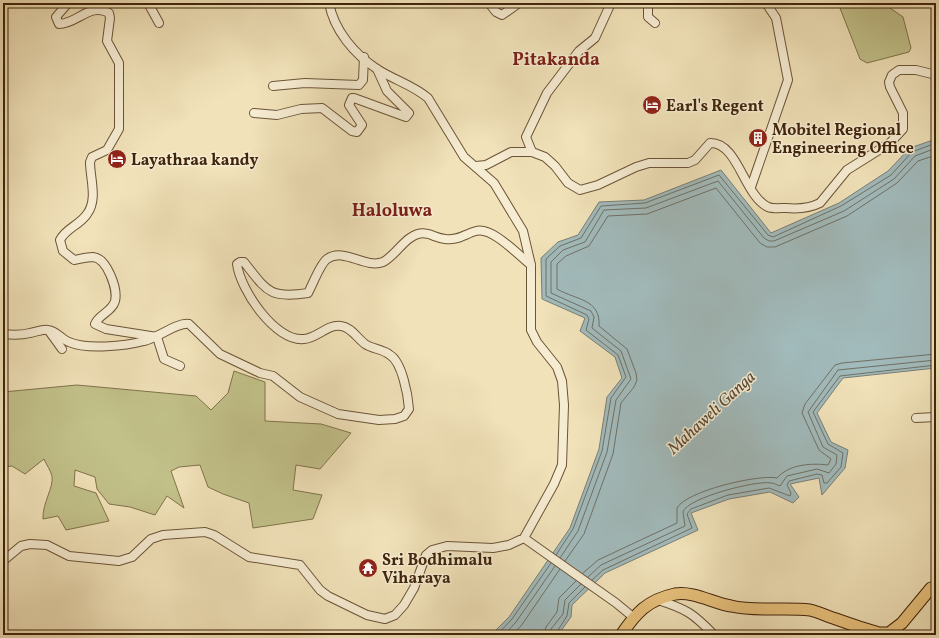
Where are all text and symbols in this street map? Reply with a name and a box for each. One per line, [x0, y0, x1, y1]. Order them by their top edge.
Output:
district label: Pitakanda [512, 48, 600, 73]
hotel icon: Earl's Regent [641, 94, 663, 116]
place label: Earl's Regent [666, 96, 764, 118]
place label: Mobitel Regional Engineering Office [772, 120, 914, 160]
building icon: Mobitel Regional Engineering Office [747, 127, 769, 149]
hotel icon: Layathraa kandy [106, 148, 128, 170]
place label: Layathraa kandy [131, 150, 258, 172]
district label: Haloluwa [352, 199, 432, 224]
water label: Mahaweli Ganga [662, 366, 761, 461]
place label: Sri Bodhimalu Viharaya [382, 550, 493, 590]
temple icon: Sri Bodhimalu Viharaya [357, 557, 379, 579]

